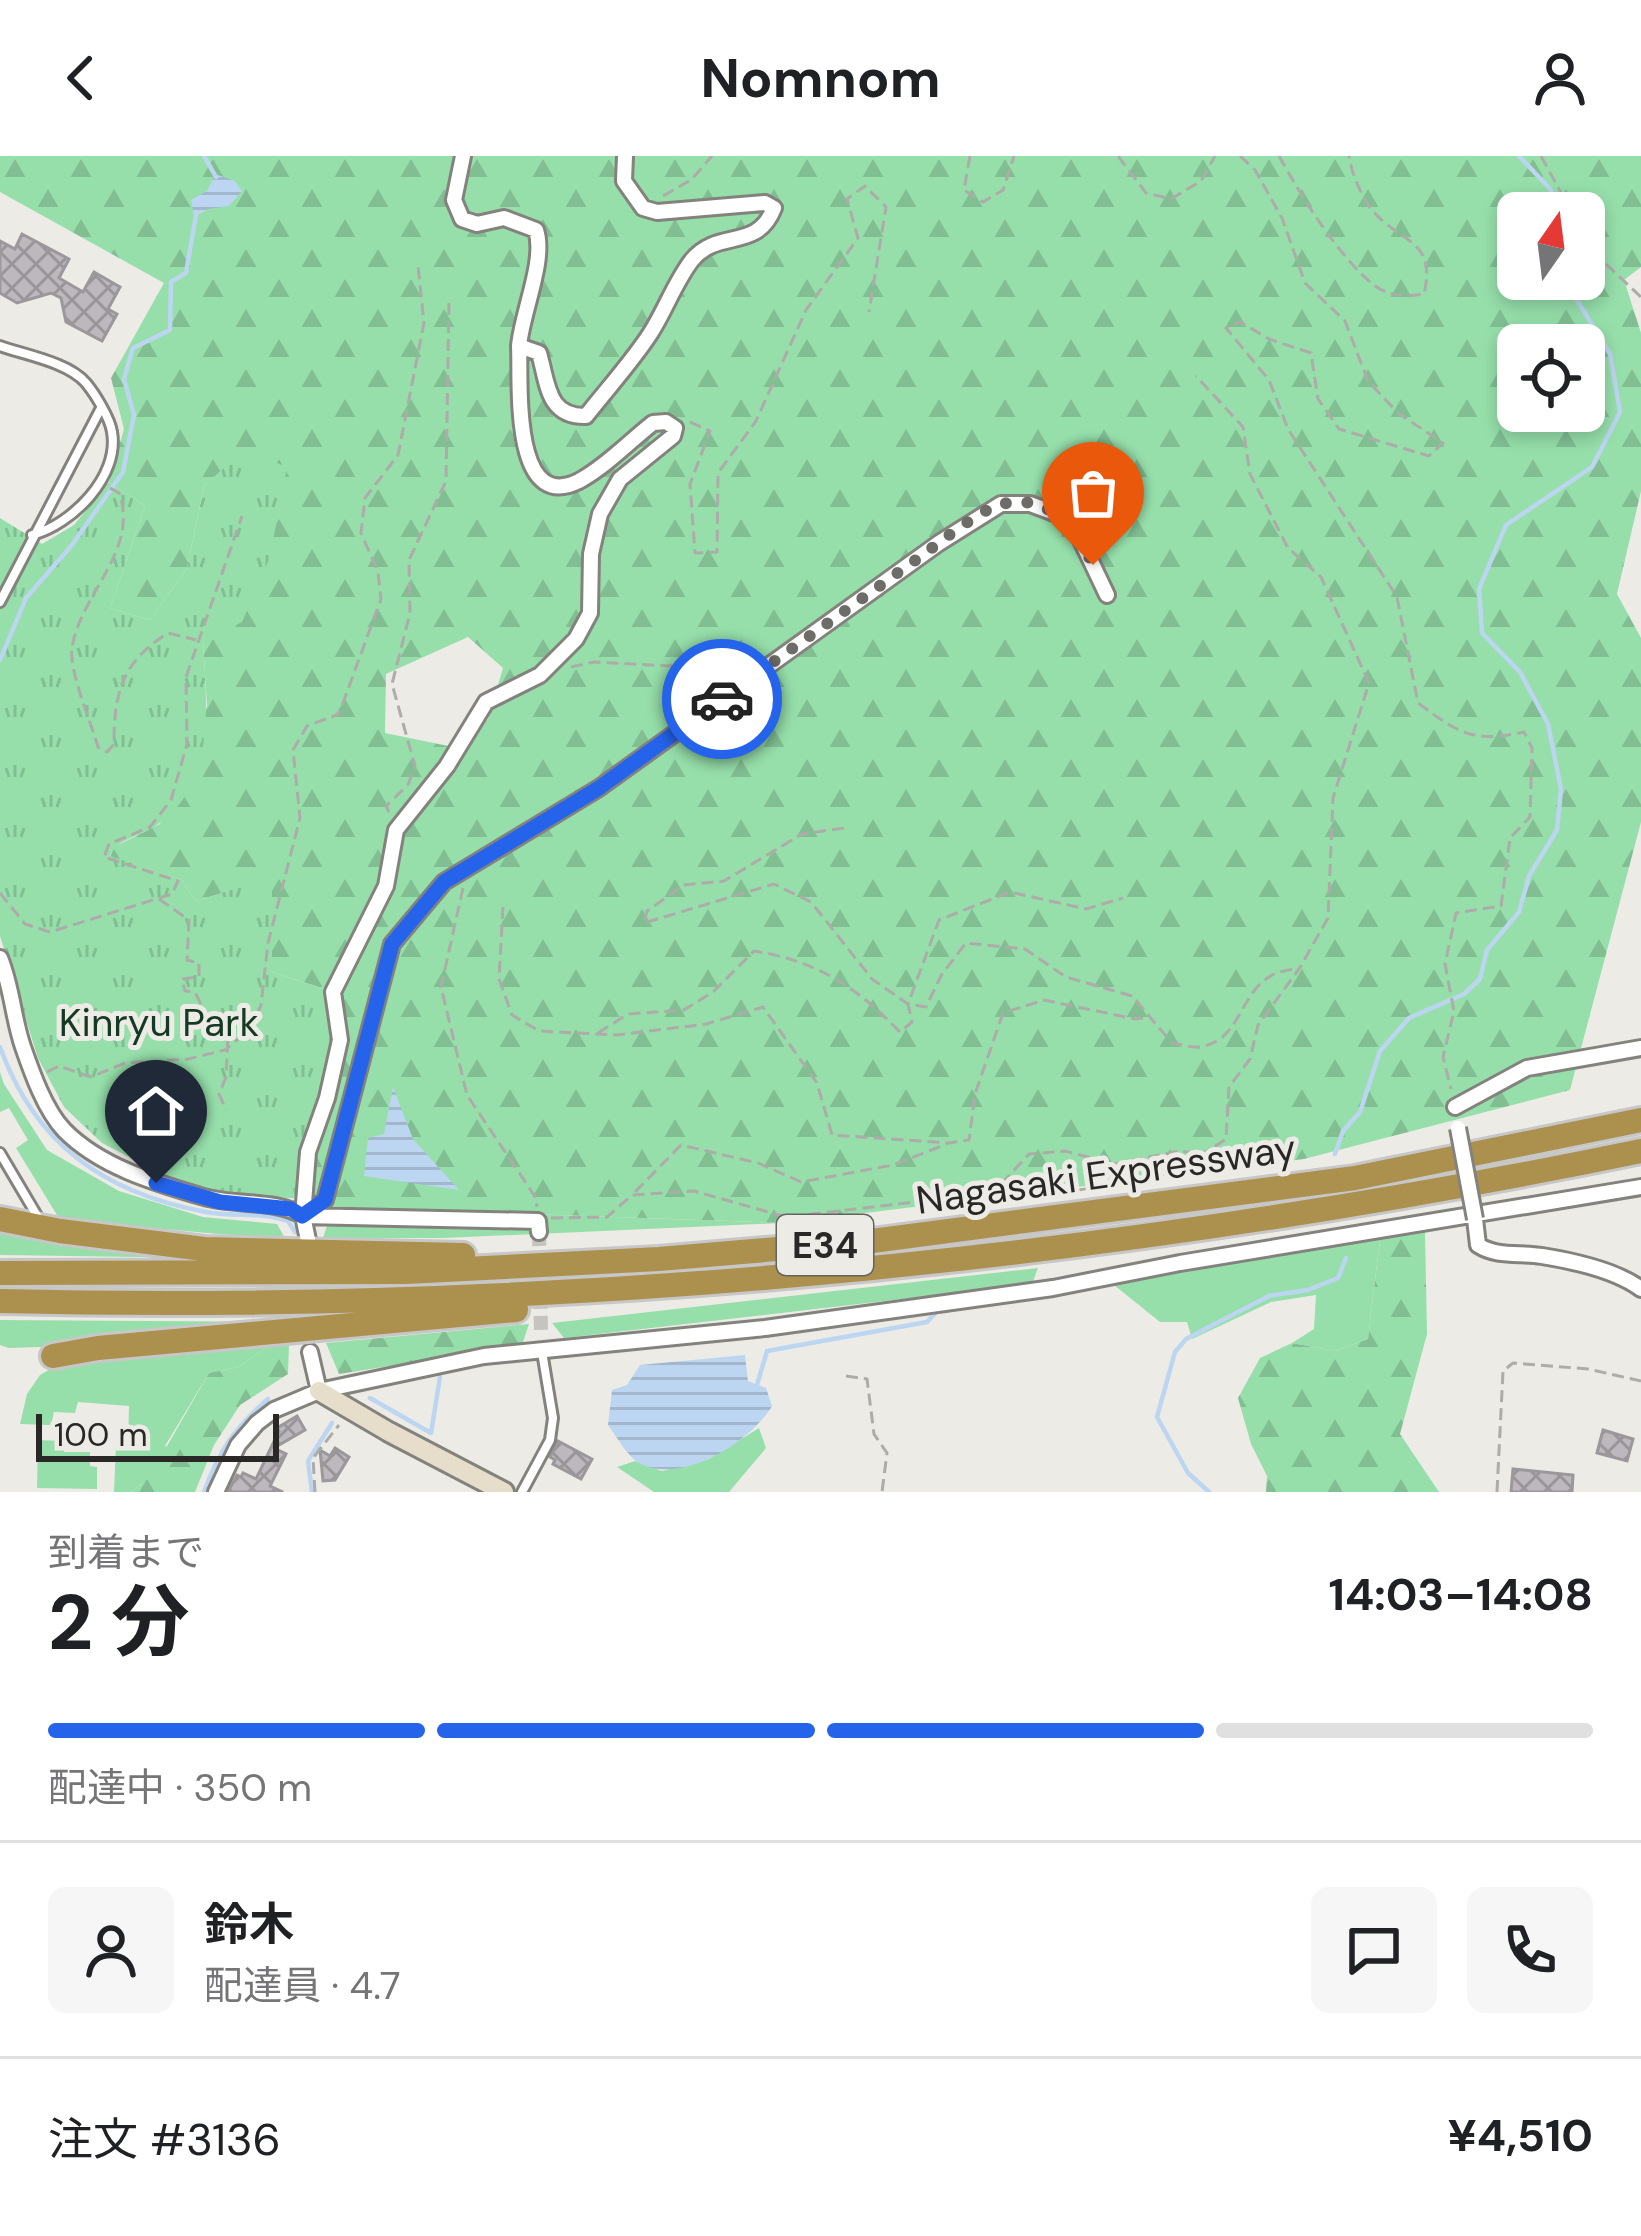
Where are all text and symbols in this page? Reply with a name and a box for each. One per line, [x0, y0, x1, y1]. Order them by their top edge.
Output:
text: Nomnom [700, 43, 941, 114]
icon: back [48, 45, 114, 111]
icon: person [1527, 45, 1593, 111]
north arrow [1497, 192, 1605, 300]
map controls [1497, 192, 1605, 432]
button: locate [1497, 324, 1605, 432]
pin [1042, 442, 1144, 565]
icon: bag [1060, 460, 1126, 526]
courier [662, 639, 782, 759]
icon: car [689, 666, 755, 732]
park label: Kinryu Park [59, 997, 259, 1048]
pin [105, 1060, 207, 1183]
icon: home [123, 1078, 189, 1144]
street label: Nagasaki Expressway [913, 1122, 1299, 1226]
road number: E34 [777, 1215, 873, 1275]
scale bar [36, 1408, 279, 1461]
text: 100 m [54, 1413, 148, 1456]
text: 到着まで [48, 1527, 204, 1578]
text: 14:03–14:08 [1329, 1565, 1593, 1624]
text: 2 分 [48, 1572, 189, 1673]
text: 配達中 · 350 m [48, 1762, 312, 1813]
button: person [48, 1887, 174, 2013]
button: chat [1311, 1887, 1437, 2013]
button: phone [1467, 1887, 1593, 2013]
text: 鈴木 [204, 1895, 294, 1954]
text: 配達員 · 4.7 [204, 1960, 401, 2011]
text: ¥4,510 [1447, 2106, 1593, 2165]
text: 注文 #3136 [48, 2110, 281, 2169]

